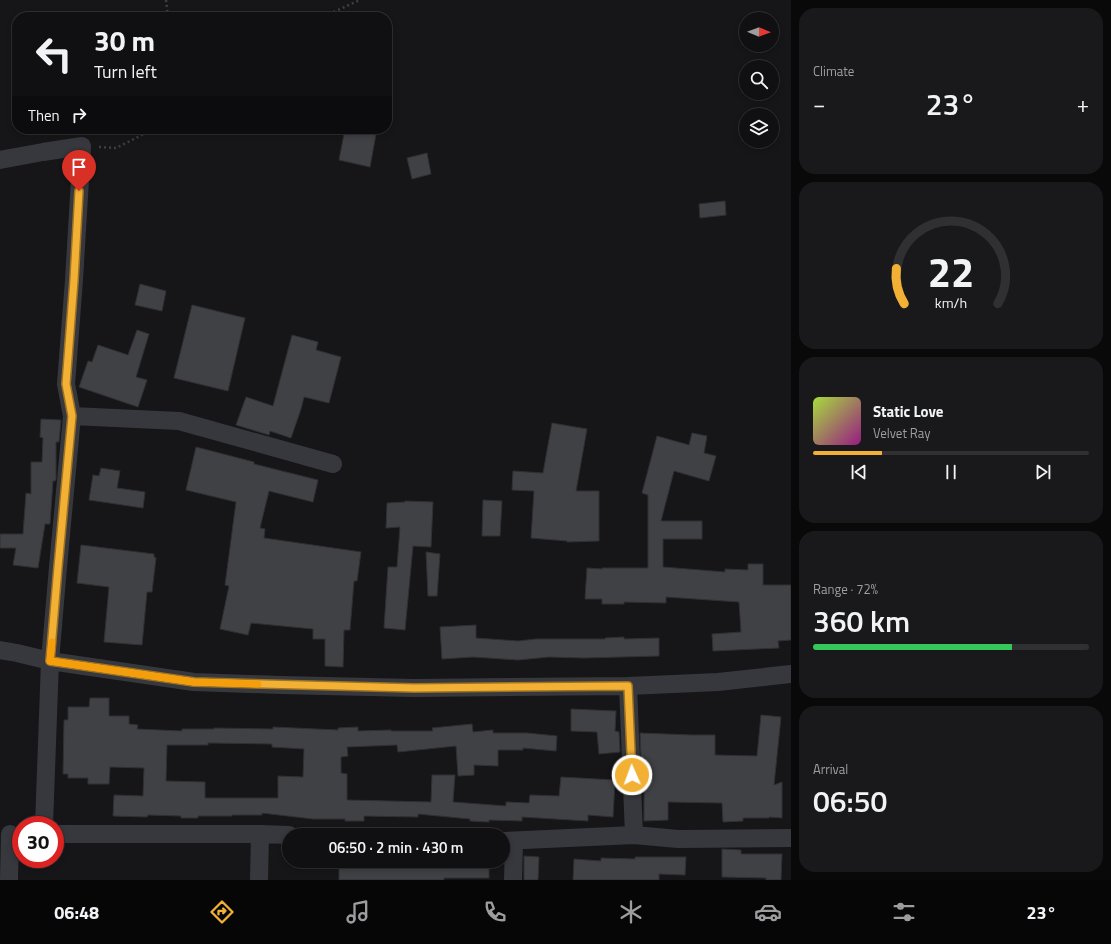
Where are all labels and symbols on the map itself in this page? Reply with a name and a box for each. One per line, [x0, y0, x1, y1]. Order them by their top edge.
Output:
north arrow [739, 12, 779, 52]
pin [62, 150, 96, 191]
position arrow [611, 754, 653, 796]
speed limit sign: 30 [12, 816, 64, 868]

